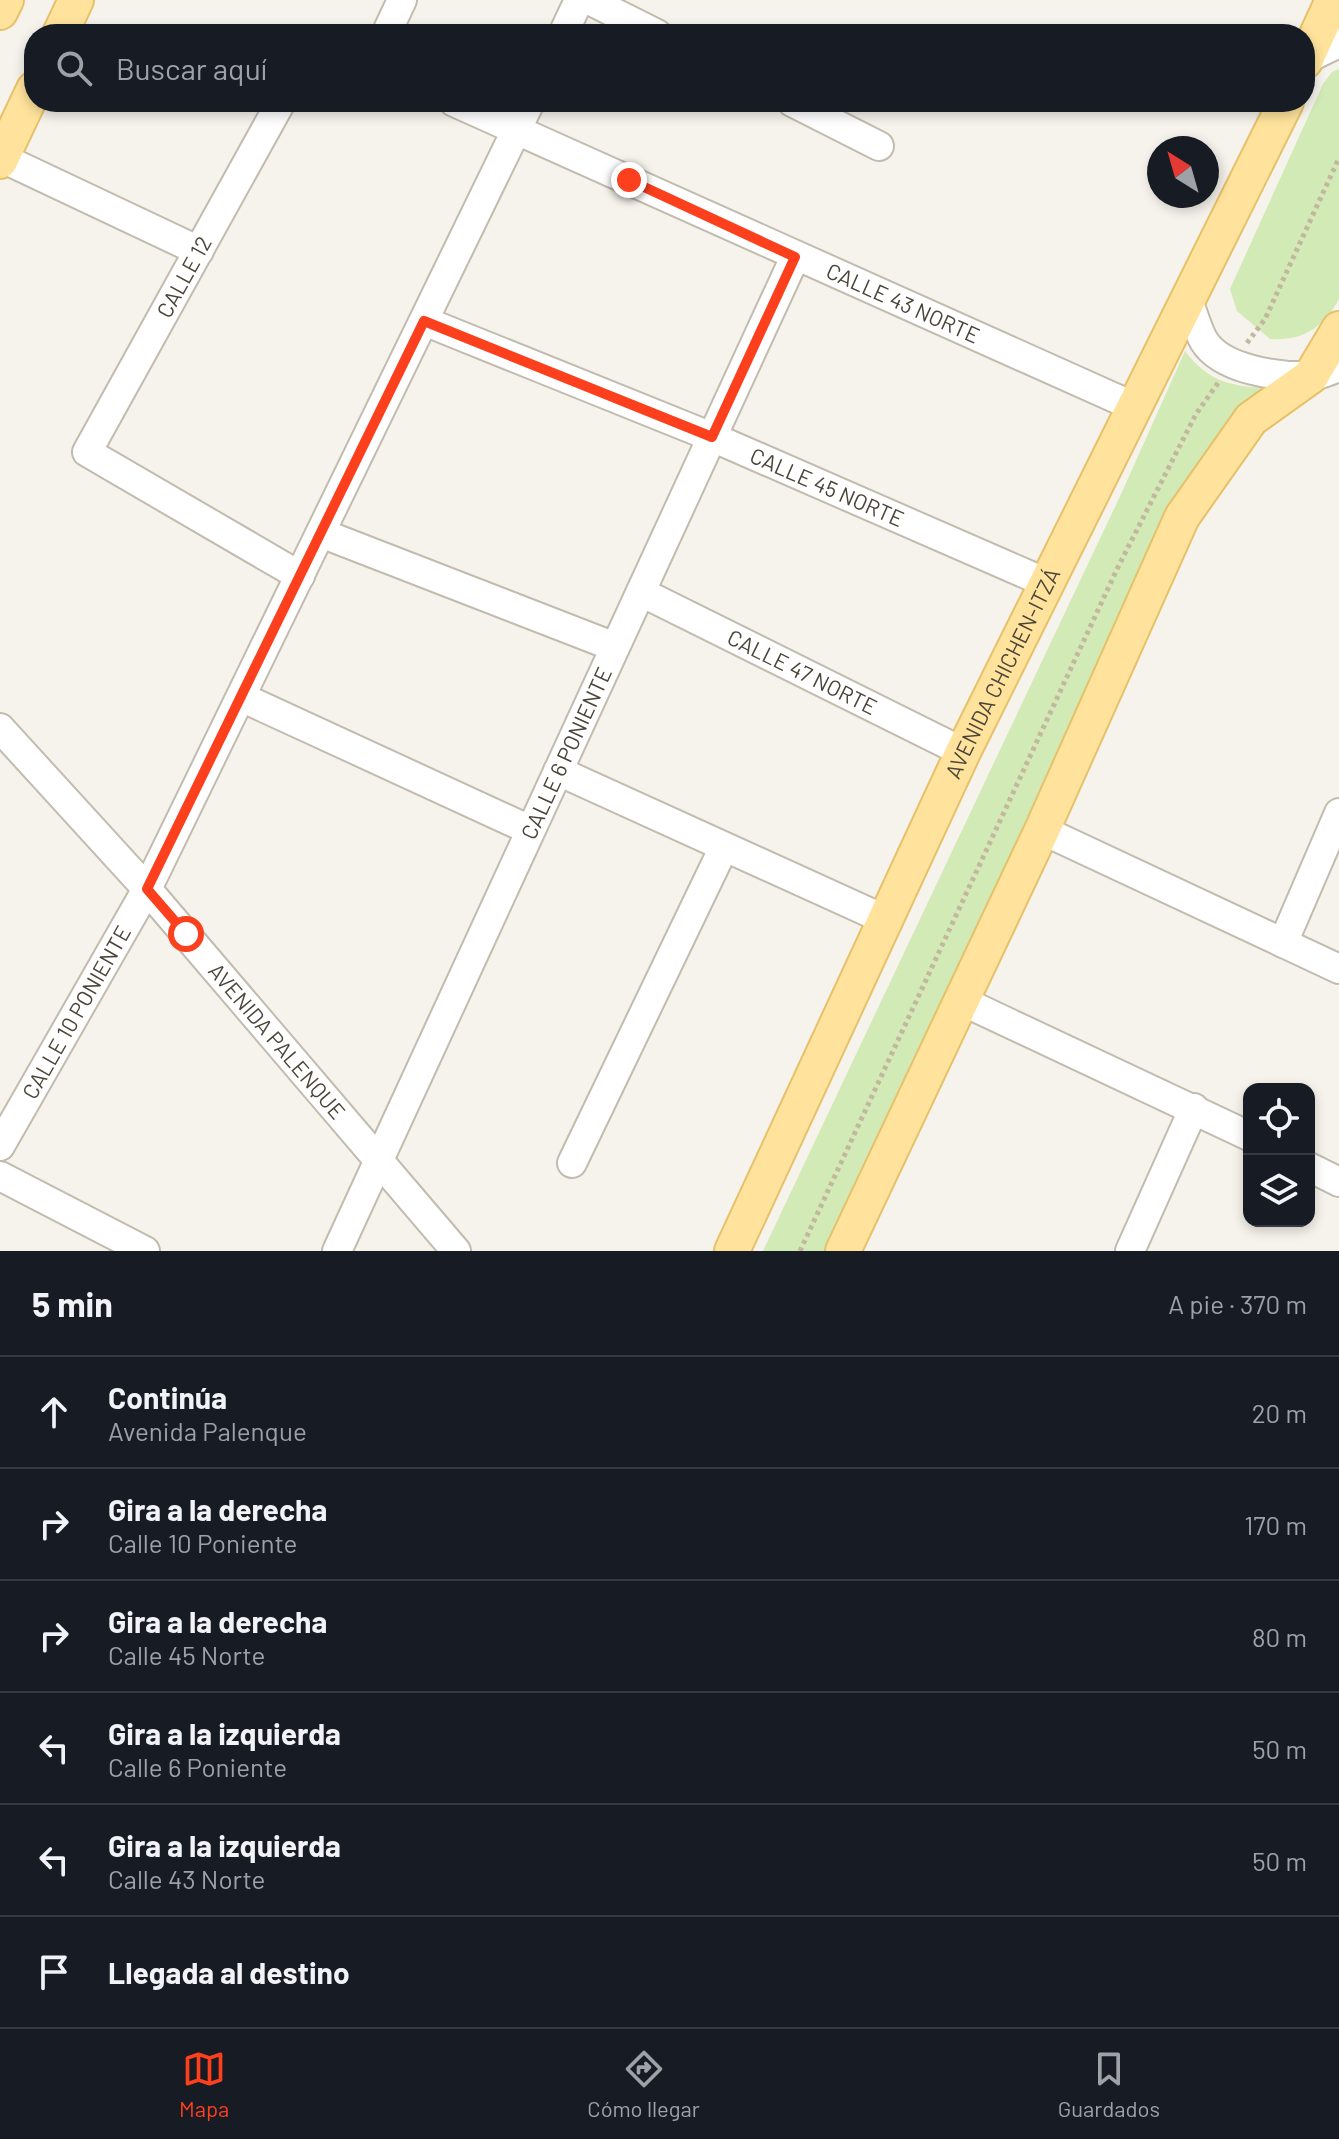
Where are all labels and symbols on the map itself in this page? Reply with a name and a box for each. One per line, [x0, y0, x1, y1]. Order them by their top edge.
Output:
north arrow [1147, 136, 1219, 208]
route end [611, 162, 647, 198]
street label: CALLE 12 [150, 231, 216, 322]
street label: CALLE 43 NORTE [823, 257, 984, 348]
street label: CALLE 45 NORTE [747, 441, 908, 531]
street label: AVENIDA CHICHEN-ITZÁ [939, 563, 1064, 782]
street label: CALLE 47 NORTE [724, 623, 882, 719]
street label: CALLE 6 PONIENTE [515, 663, 616, 843]
route start [168, 916, 204, 952]
street label: CALLE 10 PONIENTE [16, 921, 135, 1103]
street label: AVENIDA PALENQUE [204, 957, 351, 1124]

